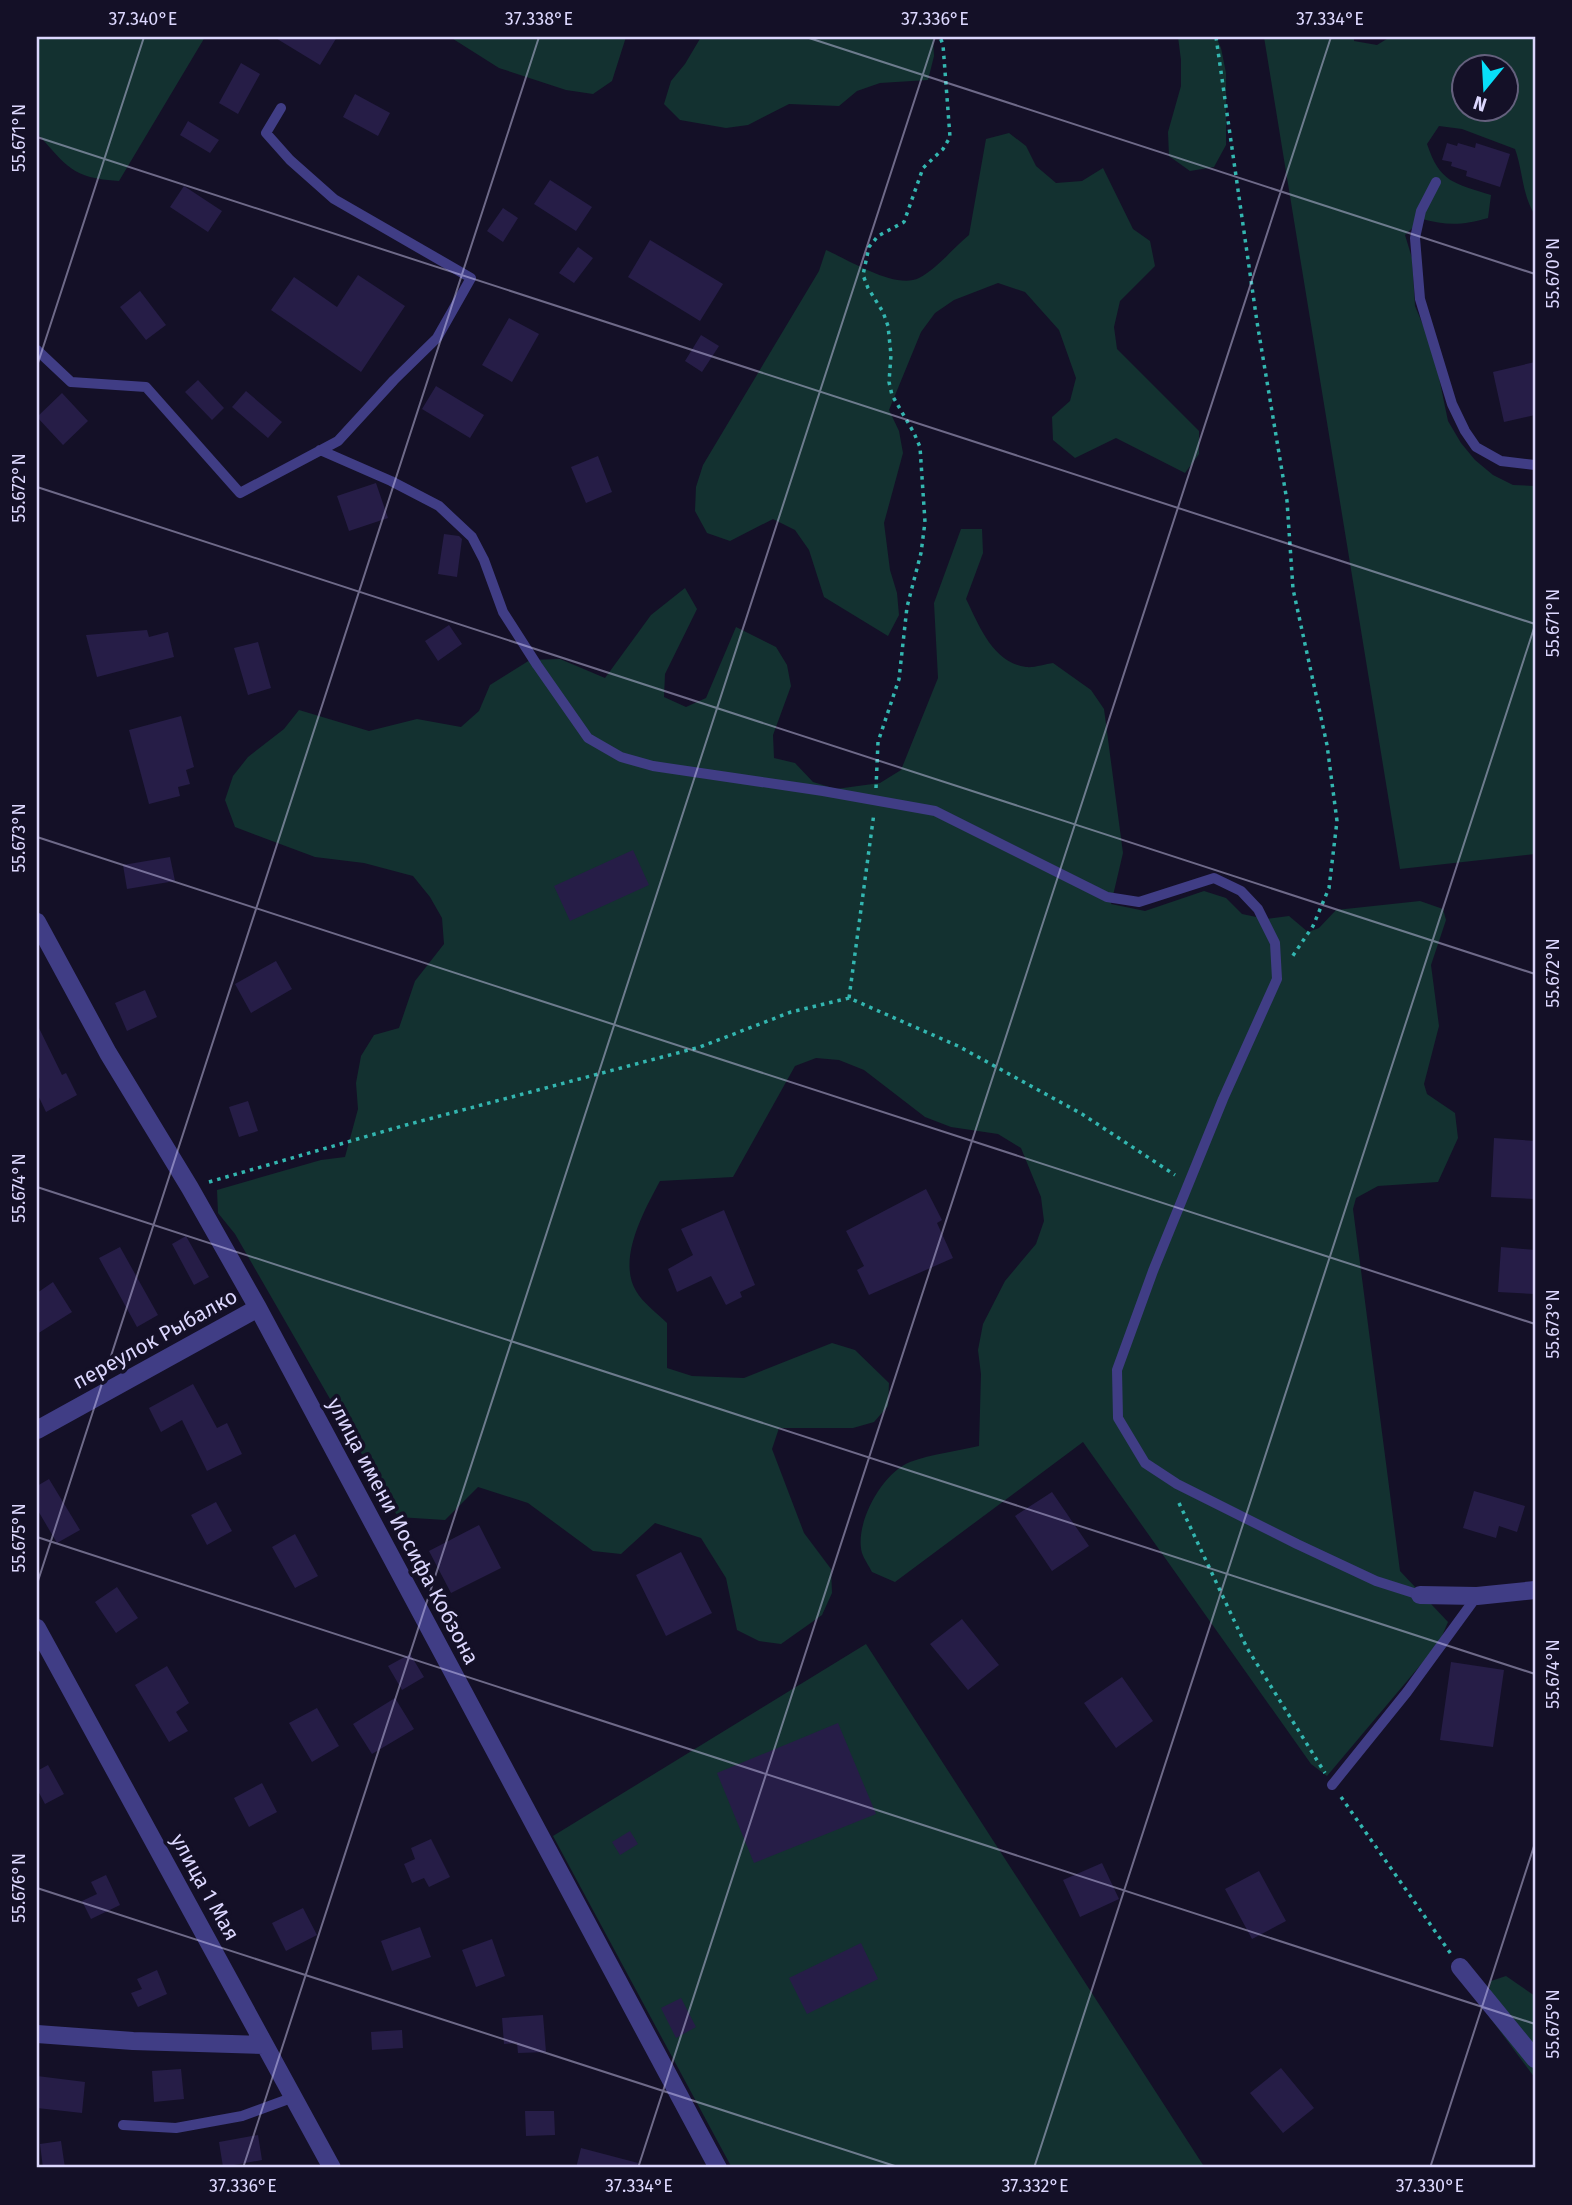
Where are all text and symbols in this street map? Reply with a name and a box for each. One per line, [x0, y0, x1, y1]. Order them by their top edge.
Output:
text: 37.340°E [109, 8, 177, 30]
text: 37.338°E [505, 8, 573, 30]
text: 37.336°E [901, 8, 969, 30]
text: 37.334°E [1296, 8, 1364, 30]
north arrow [1450, 52, 1520, 122]
text: N [1470, 91, 1489, 117]
text: 55.671°N [8, 104, 30, 172]
text: 55.670°N [1542, 238, 1564, 308]
text: 55.672°N [8, 453, 30, 523]
text: 55.671°N [1542, 589, 1564, 657]
text: 55.673°N [8, 803, 30, 873]
text: 55.672°N [1542, 938, 1564, 1008]
text: 55.674°N [8, 1153, 30, 1223]
street label: переулок Рыбалко [68, 1283, 242, 1395]
text: 55.673°N [1542, 1289, 1564, 1359]
street label: улица имени Иосифа Кобзона [321, 1393, 485, 1669]
text: 55.675°N [8, 1503, 30, 1573]
text: 55.674°N [1542, 1639, 1564, 1709]
street label: улица 1 Мая [165, 1829, 245, 1945]
text: 55.676°N [8, 1853, 30, 1923]
text: 55.675°N [1542, 1989, 1564, 2059]
text: 37.336°E [209, 2175, 277, 2197]
text: 37.334°E [605, 2175, 673, 2197]
text: 37.332°E [1001, 2175, 1069, 2197]
text: 37.330°E [1396, 2175, 1464, 2197]

